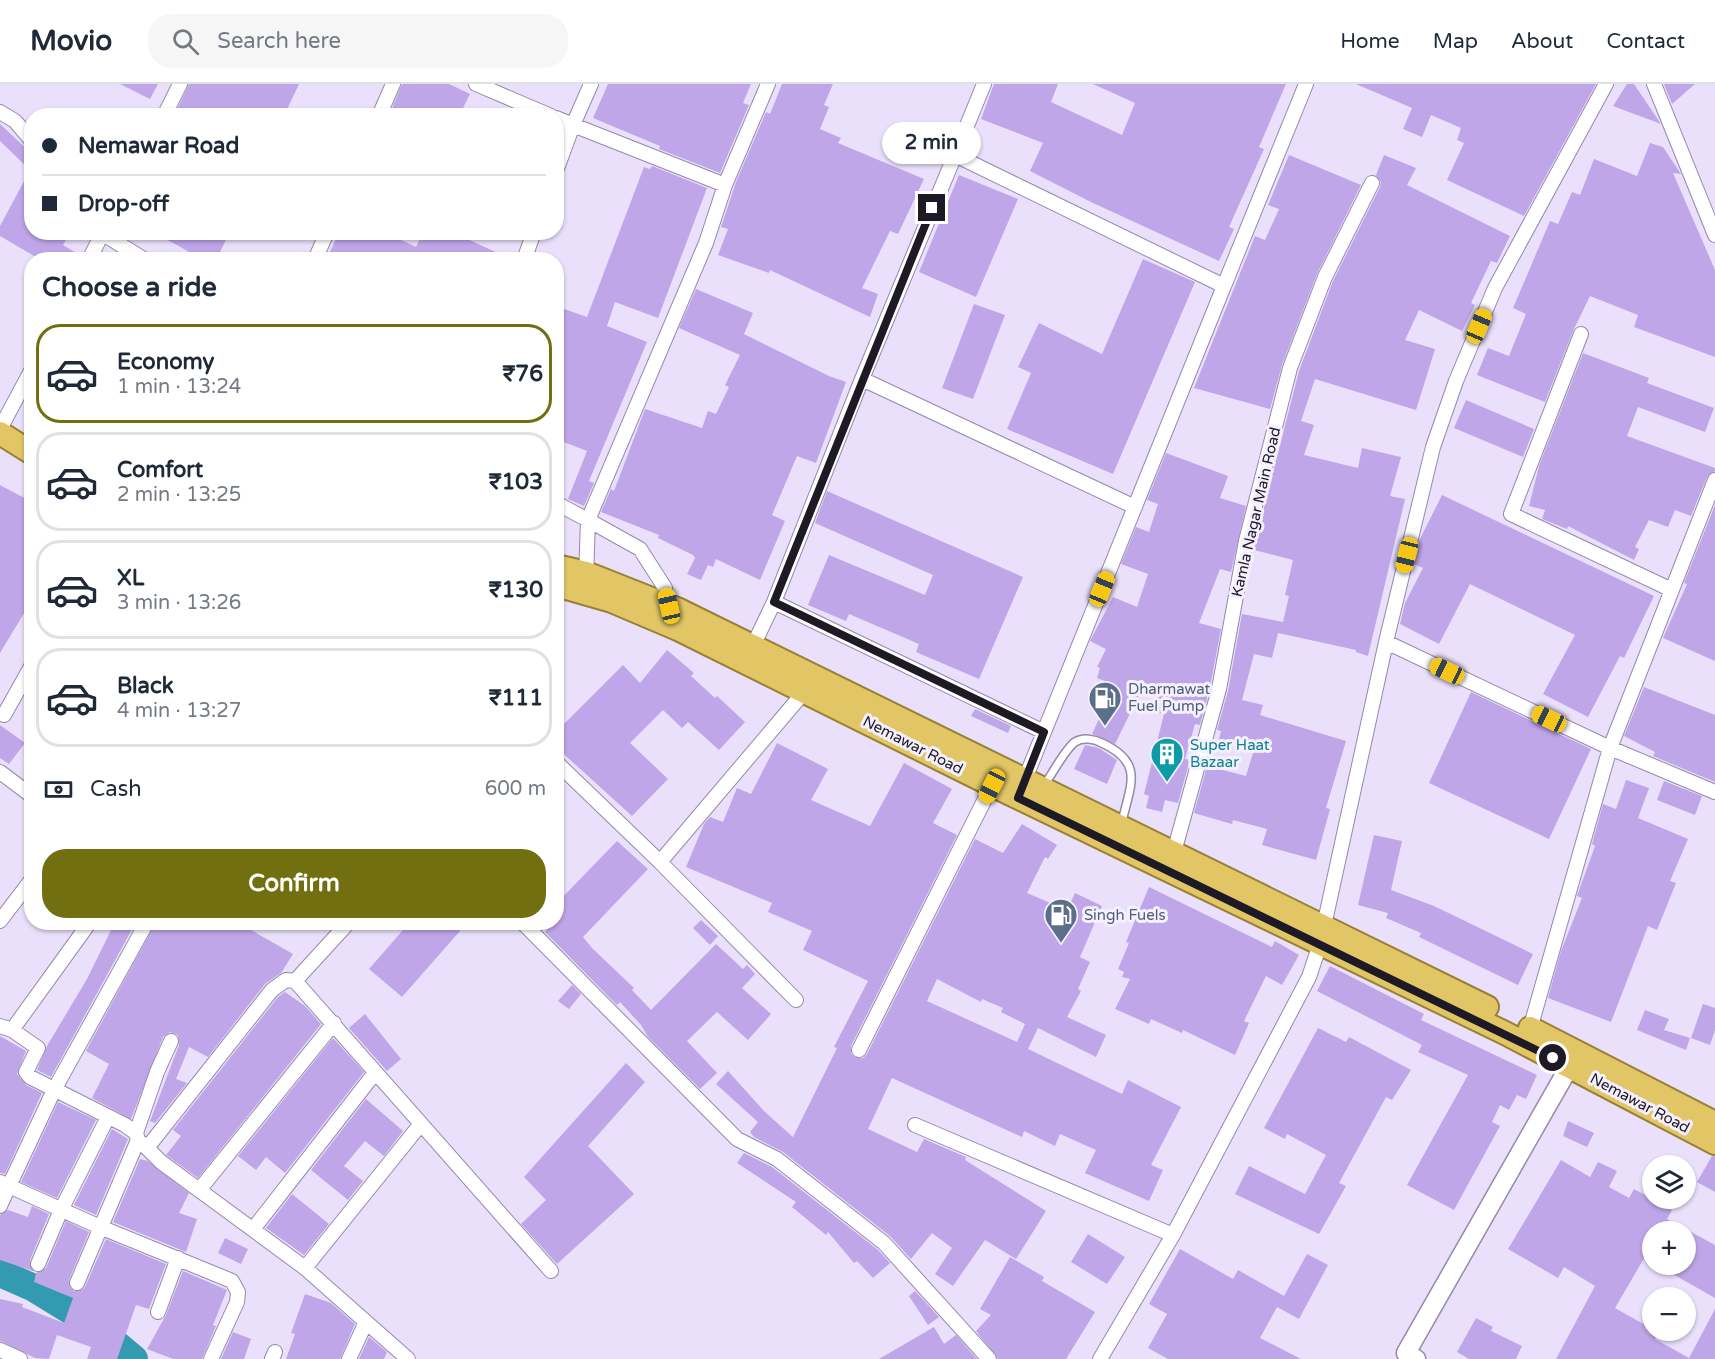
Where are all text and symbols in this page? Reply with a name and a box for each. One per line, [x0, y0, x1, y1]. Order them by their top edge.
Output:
search box [148, 14, 568, 68]
text: Movio [30, 24, 112, 58]
icon: search [169, 25, 202, 58]
text: Search here [217, 28, 341, 54]
text: Home [1340, 29, 1400, 54]
text: Map [1433, 29, 1478, 54]
text: About [1511, 29, 1573, 54]
text: Contact [1606, 29, 1685, 54]
callout: 2 min [882, 121, 982, 163]
text: 2 min [905, 131, 958, 155]
text: Nemawar Road [78, 133, 239, 159]
text: Drop-off [78, 191, 169, 217]
route end [918, 194, 945, 221]
text: Choose a ride [42, 271, 217, 304]
car [1464, 306, 1494, 346]
icon: car [45, 347, 99, 401]
text: Economy [117, 349, 214, 375]
text: ₹76 [502, 361, 543, 387]
text: 1 min · 13:24 [117, 375, 241, 399]
street label: Kamla Nagar Main Road [1228, 425, 1284, 599]
icon: car [45, 455, 99, 509]
text: Comfort [117, 457, 203, 483]
text: ₹103 [489, 469, 543, 495]
text: 2 min · 13:25 [117, 483, 241, 507]
car [1394, 535, 1420, 575]
icon: car [45, 563, 99, 617]
text: XL [117, 565, 144, 591]
car [1087, 569, 1117, 609]
text: ₹130 [489, 577, 543, 603]
car [656, 586, 682, 626]
text: 3 min · 13:26 [117, 591, 241, 615]
car [1427, 655, 1467, 687]
icon: car [45, 671, 99, 725]
text: Black [117, 673, 174, 699]
fuel station icon: Dharmawat Fuel Pump [1087, 680, 1123, 727]
place label: Dharmawat Fuel Pump [1128, 680, 1211, 715]
text: ₹111 [489, 685, 543, 711]
text: 4 min · 13:27 [117, 699, 241, 723]
car [1529, 703, 1569, 735]
street label: Nemawar Road [860, 712, 966, 778]
building icon: Super Haat Bazaar [1149, 736, 1185, 783]
place label: Super Haat Bazaar [1190, 736, 1270, 771]
car [976, 766, 1008, 806]
icon: cash [42, 773, 75, 806]
text: Cash [90, 776, 142, 802]
text: 600 m [485, 777, 546, 801]
button: Confirm [42, 849, 546, 918]
fuel station icon: Singh Fuels [1043, 897, 1079, 944]
place label: Singh Fuels [1084, 906, 1166, 924]
route start [1539, 1044, 1566, 1071]
street label: Nemawar Road [1587, 1069, 1693, 1137]
map controls [1642, 1155, 1696, 1341]
button: layers [1642, 1155, 1696, 1209]
button: + [1642, 1221, 1696, 1275]
button: − [1642, 1287, 1696, 1341]

